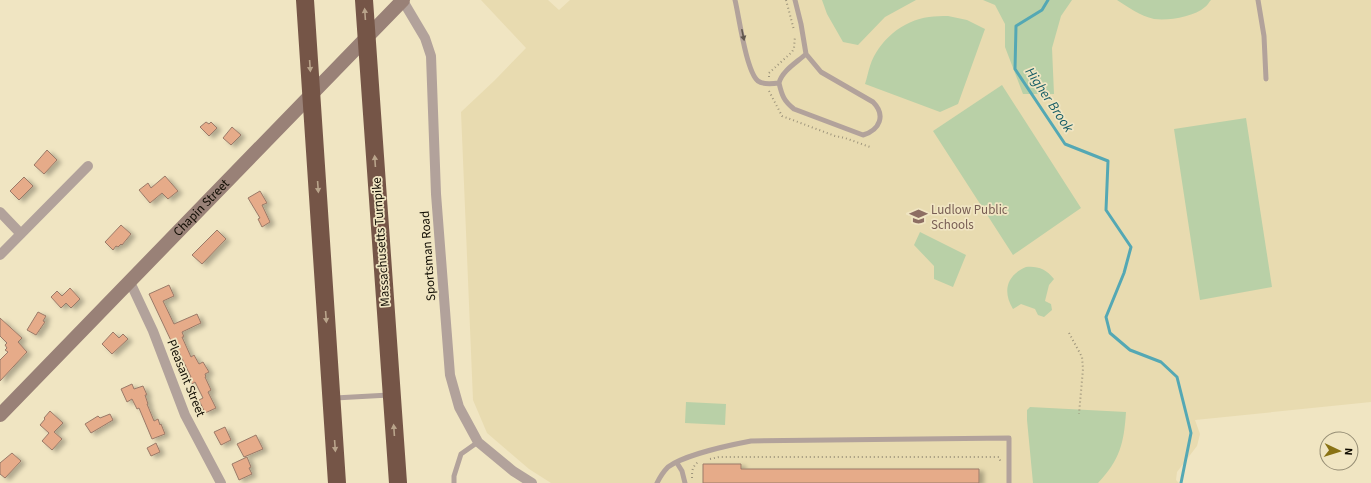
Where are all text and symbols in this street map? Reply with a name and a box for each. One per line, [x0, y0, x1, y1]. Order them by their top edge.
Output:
one-way arrow [361, 8, 368, 20]
one-way arrow [740, 29, 746, 41]
one-way arrow [306, 60, 313, 72]
water label: Higher Brook [1020, 63, 1078, 137]
one-way arrow [372, 154, 378, 167]
street label: Chapin Street [169, 174, 234, 240]
street label: Massachusetts Turnpike [367, 177, 395, 307]
one-way arrow [314, 181, 321, 193]
place label: Ludlow Public Schools [931, 201, 1008, 234]
school or university icon: Ludlow Public Schools [908, 207, 928, 227]
street label: Sportsman Road [416, 210, 440, 302]
one-way arrow [323, 310, 330, 323]
street label: Pleasant Street [162, 337, 210, 420]
one-way arrow [391, 424, 398, 436]
north arrow [1319, 431, 1359, 471]
one-way arrow [332, 440, 339, 452]
text: N [1341, 447, 1356, 456]

